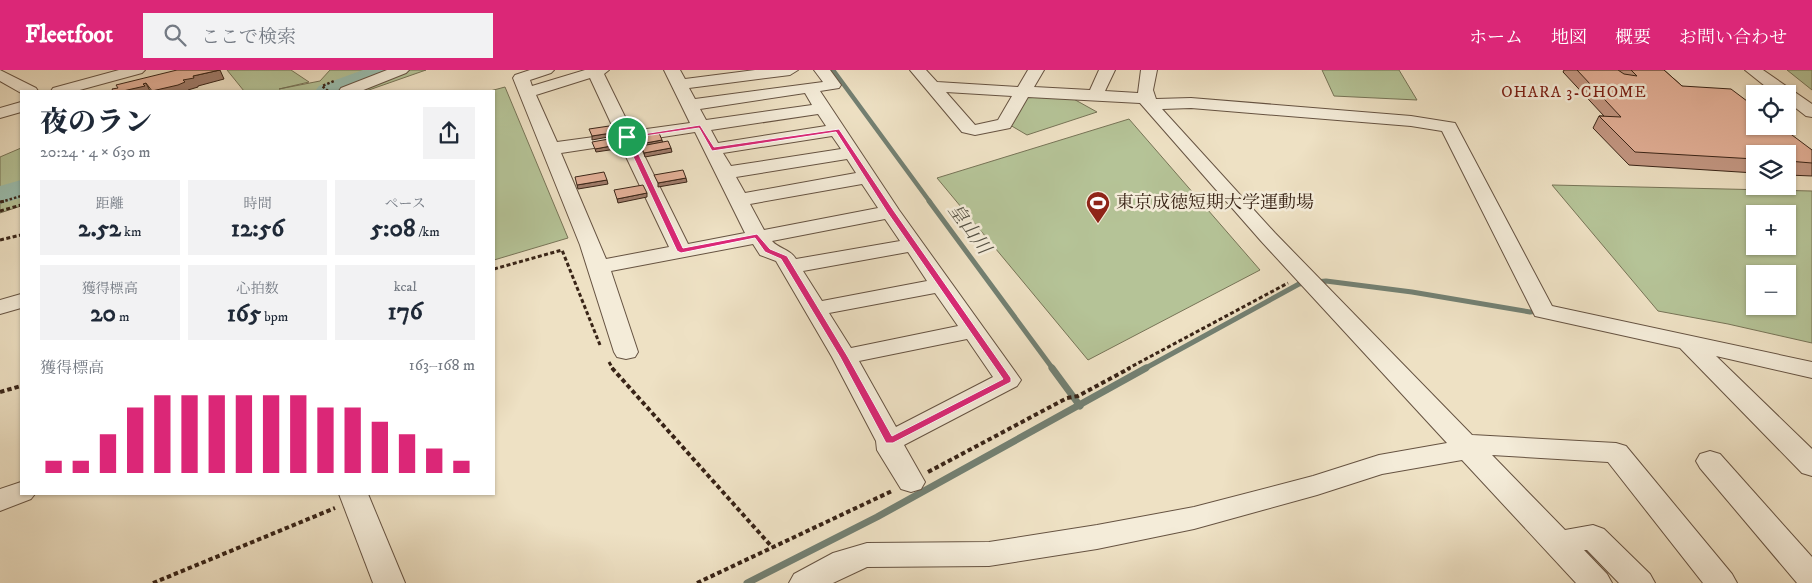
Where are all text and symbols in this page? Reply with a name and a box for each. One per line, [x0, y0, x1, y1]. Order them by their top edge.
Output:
search box [143, 13, 493, 58]
text: Fleetfoot [25, 20, 113, 50]
icon: search [161, 21, 189, 49]
text: ここで検索 [201, 26, 296, 49]
text: ホーム [1469, 27, 1523, 49]
text: 地図 [1551, 27, 1587, 49]
text: 概要 [1615, 27, 1651, 49]
text: お問い合わせ [1679, 27, 1787, 49]
district label: OHARA 3-CHOME [1501, 82, 1647, 102]
map controls [1746, 85, 1796, 315]
button: locate [1746, 85, 1796, 135]
text: 夜のラン [40, 105, 152, 140]
button: share [423, 107, 475, 159]
pin [606, 116, 648, 158]
icon: arrive [613, 123, 641, 151]
text: 20:24 · 4 × 630 m [40, 142, 150, 162]
button: layers [1746, 145, 1796, 195]
sports icon: 東京成徳短期大学運動場 [1085, 190, 1111, 224]
place label: 東京成徳短期大学運動場 [1116, 192, 1314, 214]
text: 距離 [96, 195, 124, 213]
text: 時間 [243, 195, 271, 213]
text: ペース [385, 195, 426, 213]
water label: 皇山川 [943, 199, 996, 260]
button: + [1746, 205, 1796, 255]
text: 2.52 [78, 213, 121, 244]
text: 12:56 [231, 213, 284, 244]
text: 5:08 [371, 213, 415, 244]
text: km [121, 223, 142, 241]
text: /km [415, 223, 440, 241]
button: − [1746, 265, 1796, 315]
text: kcal [394, 278, 417, 296]
text: 獲得標高 [82, 280, 138, 298]
text: 心拍数 [236, 280, 278, 298]
text: 176 [388, 296, 423, 327]
text: 20 [90, 298, 116, 329]
text: 165 [227, 298, 261, 329]
text: m [116, 308, 129, 326]
text: bpm [261, 308, 288, 326]
text: 163–168 m [409, 355, 475, 375]
text: 獲得標高 [40, 358, 104, 378]

